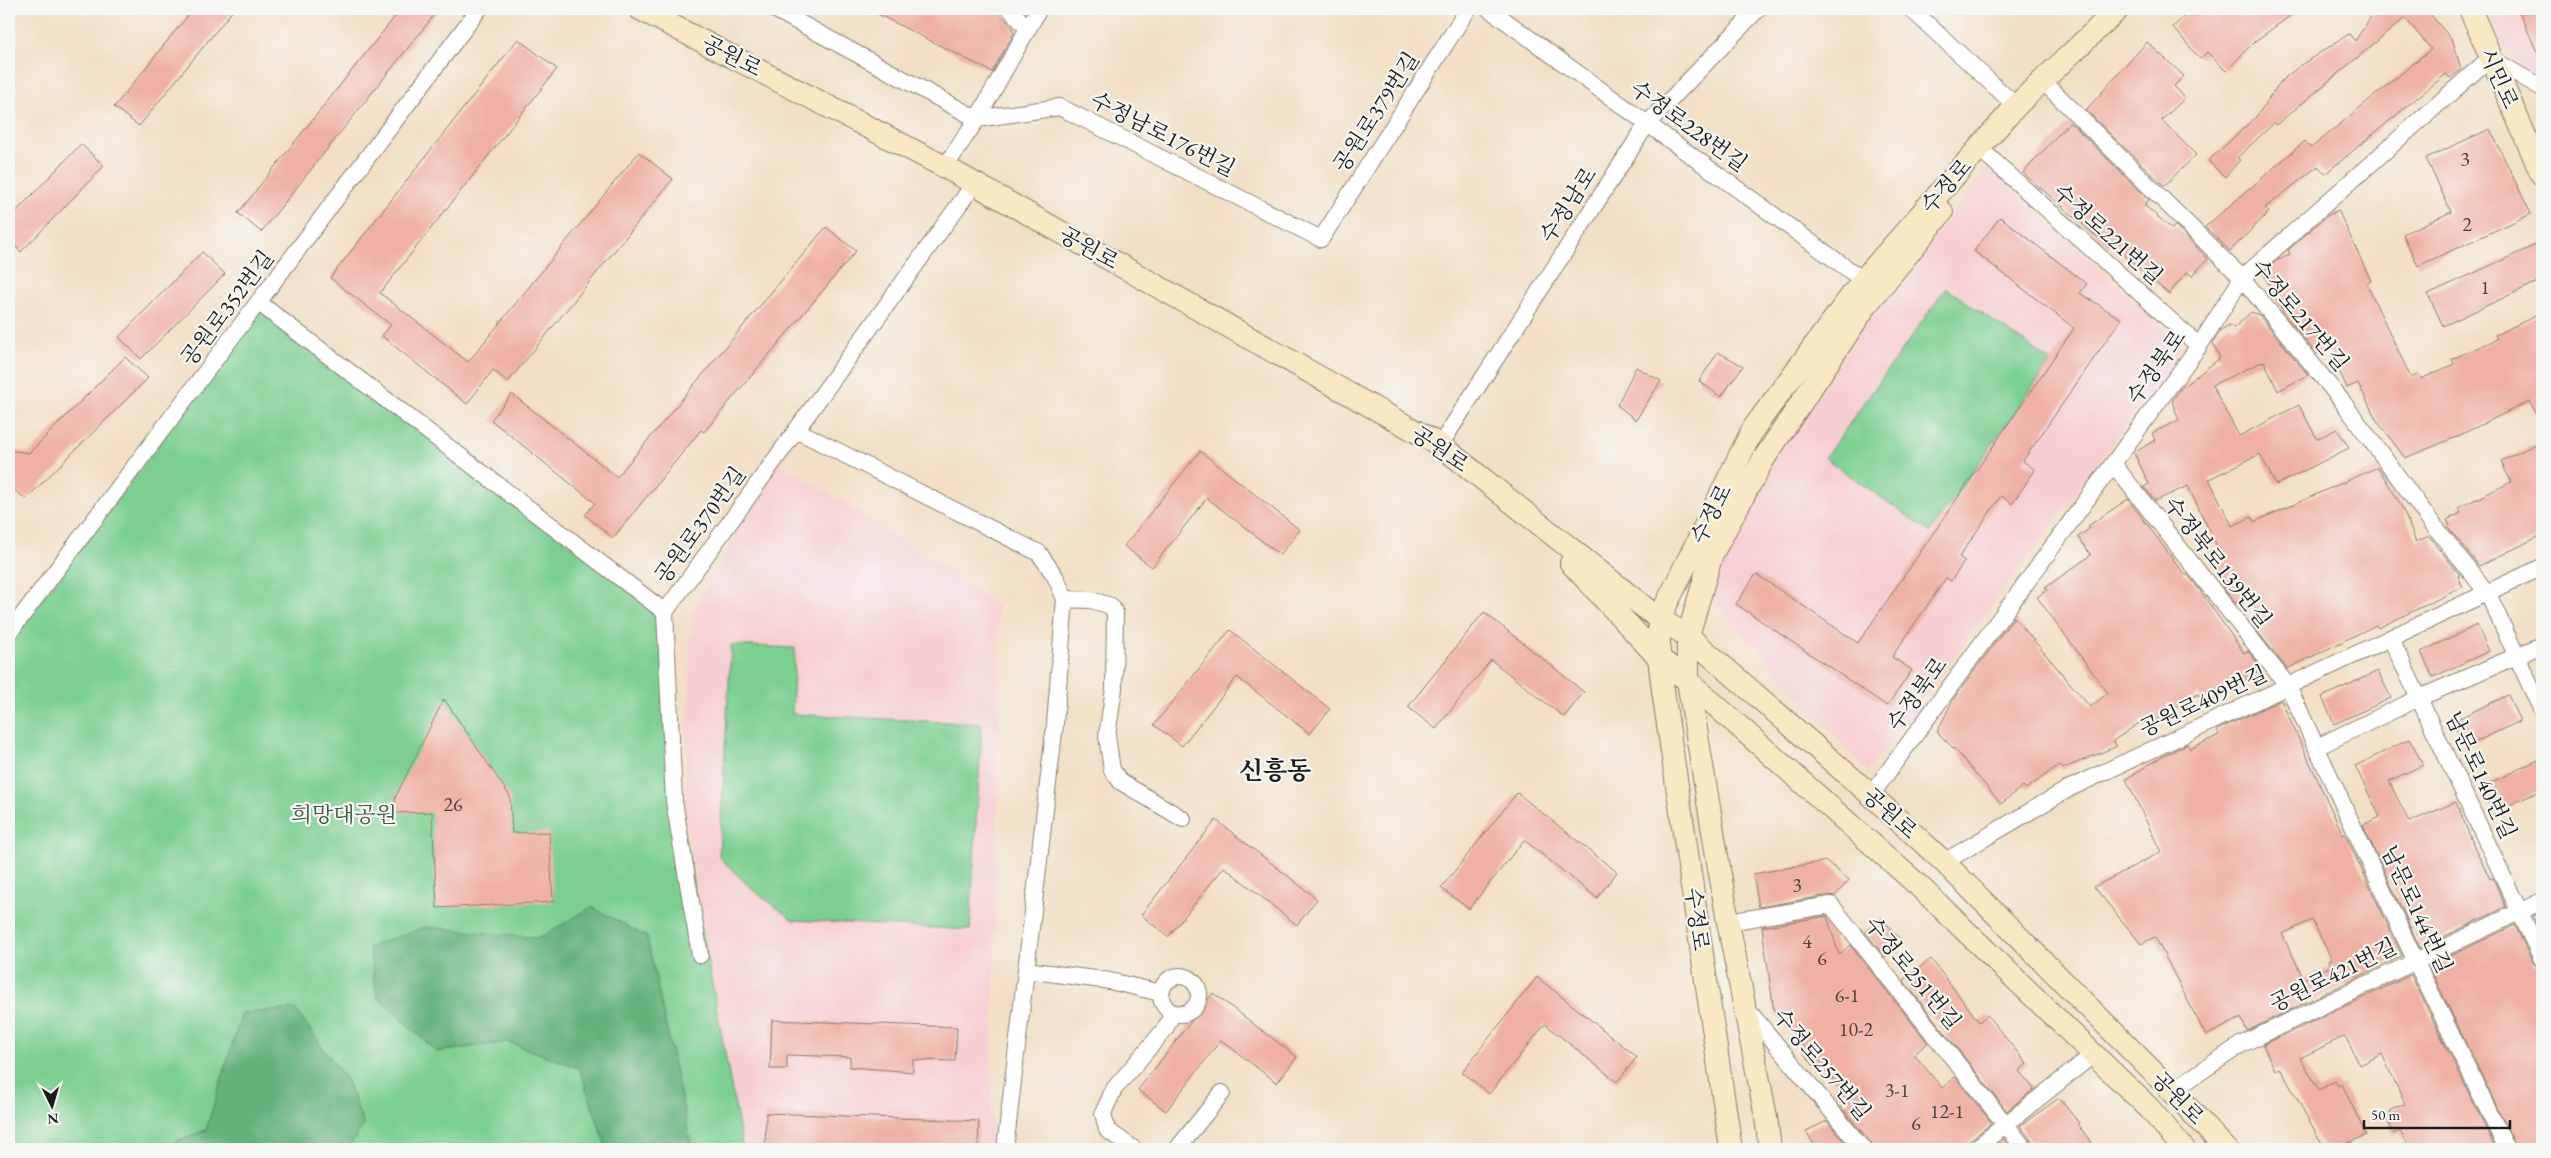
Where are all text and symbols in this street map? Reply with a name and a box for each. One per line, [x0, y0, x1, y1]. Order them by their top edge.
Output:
street label: 공원로 [697, 29, 767, 83]
street label: 시민로 [2473, 43, 2525, 113]
street label: 공원로379번길 [1326, 46, 1426, 178]
street label: 수정로228번길 [1625, 74, 1753, 178]
street label: 수정남로176번길 [1085, 85, 1241, 183]
house number: 3 [2460, 146, 2470, 172]
street label: 수정로 [1914, 152, 1978, 220]
street label: 수정남로 [1533, 161, 1603, 249]
street label: 수정로221번길 [2047, 177, 2169, 291]
house number: 2 [2462, 211, 2472, 237]
street label: 공원로 [1054, 220, 1124, 276]
street label: 공원로352번길 [174, 244, 280, 372]
street label: 수정로217번길 [2245, 253, 2355, 377]
house number: 1 [2480, 274, 2490, 300]
street label: 수정북로 [2120, 324, 2192, 410]
street label: 공원로 [1405, 419, 1475, 479]
street label: 공원로370번길 [648, 461, 752, 589]
street label: 수정로 [1684, 479, 1738, 549]
street label: 수정북로139번길 [2158, 490, 2278, 634]
street label: 수정북로 [1880, 651, 1954, 737]
street label: 공원로409번길 [2134, 659, 2272, 743]
street label: 남문로140번길 [2439, 706, 2523, 844]
district label: 신흥동 [1239, 754, 1311, 786]
street label: 공원로 [1857, 781, 1923, 845]
house number: 26 [443, 791, 463, 817]
park label: 희망대공원 [291, 800, 397, 829]
street label: 남문로144번길 [2375, 840, 2459, 978]
house number: 3 [1792, 872, 1802, 898]
street label: 수정로 [1678, 885, 1716, 953]
street label: 수정로251번길 [1858, 910, 1968, 1036]
house number: 4 [1802, 928, 1812, 954]
street label: 공원로421번길 [2265, 932, 2401, 1018]
house number: 6 [1817, 945, 1827, 971]
house number: 6-1 [1835, 982, 1859, 1008]
street label: 수정로257번길 [1767, 1002, 1877, 1126]
house number: 10-2 [1839, 1016, 1874, 1042]
street label: 공원로 [2145, 1065, 2211, 1131]
house number: 3-1 [1885, 1077, 1909, 1103]
north arrow [28, 1080, 78, 1130]
house number: 12-1 [1930, 1098, 1964, 1124]
scale bar [2364, 1098, 2510, 1130]
text: 50 m [2371, 1105, 2400, 1124]
text: N [46, 1109, 60, 1128]
house number: 6 [1911, 1110, 1921, 1136]

